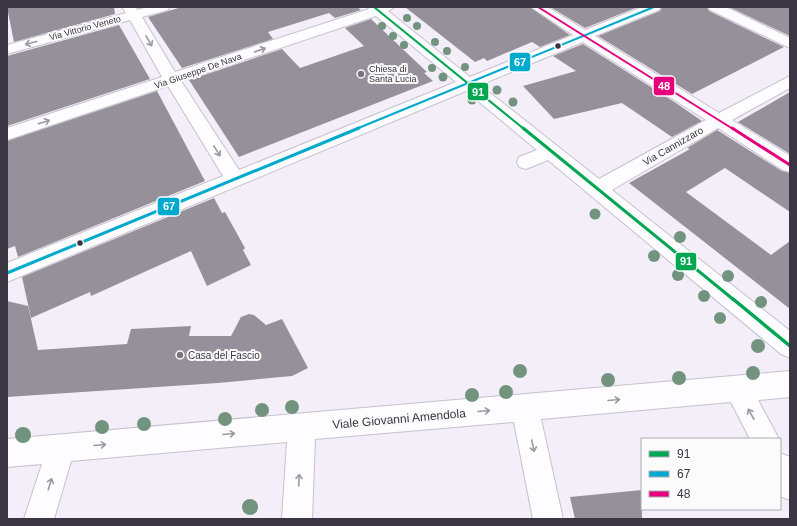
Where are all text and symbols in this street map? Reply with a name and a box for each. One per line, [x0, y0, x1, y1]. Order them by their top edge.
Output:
street label: Via Vittorio Veneto [48, 14, 122, 42]
one-way arrow [146, 35, 154, 47]
one-way arrow [25, 40, 38, 47]
unlabelled marker [553, 41, 563, 51]
one-way arrow [254, 46, 267, 53]
street label: Via Giuseppe De Nava [153, 51, 243, 91]
line badge: 67 [509, 52, 531, 72]
text: 67 [514, 56, 526, 68]
place label: Chiesa di Santa Lucia [369, 64, 417, 84]
marker: Chiesa di Santa Lucia [356, 69, 366, 79]
line badge: 48 [653, 76, 675, 96]
text: 48 [658, 80, 670, 92]
line badge: 91 [467, 82, 489, 101]
text: 91 [472, 86, 484, 98]
one-way arrow [37, 118, 50, 125]
street label: Via Cannizzaro [641, 124, 705, 168]
one-way arrow [213, 146, 221, 157]
line badge: 67 [157, 197, 180, 216]
text: 67 [163, 200, 175, 212]
unlabelled marker [75, 238, 85, 248]
line badge: 91 [675, 252, 697, 271]
text: 91 [680, 255, 692, 267]
marker: Casa del Fascio [175, 350, 185, 360]
place label: Casa del Fascio [188, 350, 260, 361]
one-way arrow [607, 396, 620, 403]
street label: Viale Giovanni Amendola [332, 406, 467, 432]
one-way arrow [477, 408, 490, 415]
one-way arrow [747, 408, 755, 420]
one-way arrow [222, 430, 235, 437]
legend [641, 438, 781, 510]
one-way arrow [529, 439, 537, 452]
one-way arrow [93, 441, 106, 449]
text: 91 [677, 447, 691, 461]
text: 67 [677, 467, 691, 481]
one-way arrow [296, 474, 303, 487]
one-way arrow [47, 477, 54, 490]
text: 48 [677, 487, 691, 501]

